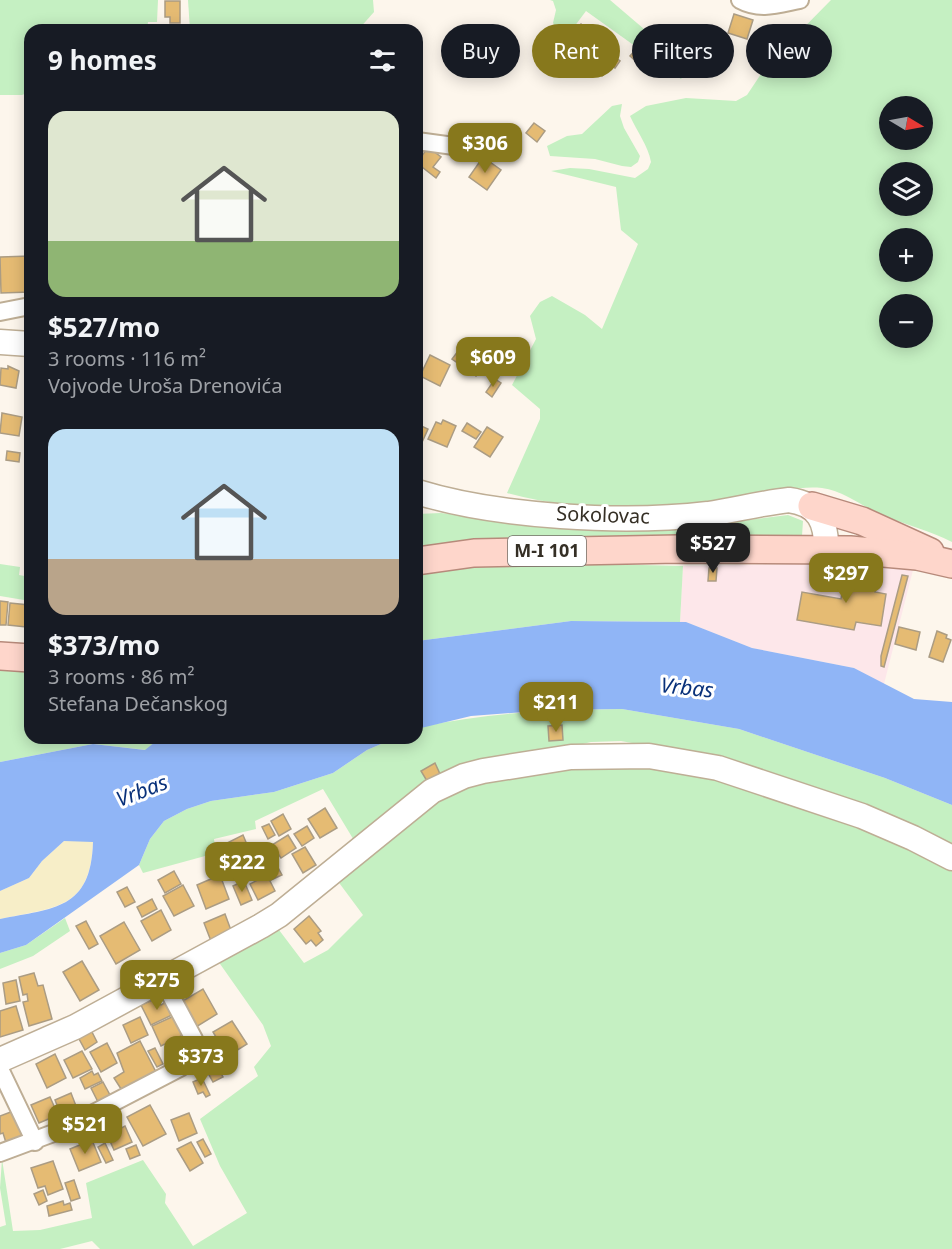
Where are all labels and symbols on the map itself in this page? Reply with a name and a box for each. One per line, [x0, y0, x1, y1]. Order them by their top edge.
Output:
north arrow [879, 96, 933, 150]
pin: $306 [449, 123, 521, 174]
pin: $609 [457, 337, 529, 388]
street label: Sokolovac [556, 499, 650, 530]
pin: $527 [677, 523, 749, 574]
road number: M-I 101 [508, 536, 586, 566]
pin: $297 [810, 553, 882, 604]
water label: Vrbas [659, 670, 715, 704]
pin: $211 [520, 682, 592, 733]
water label: Vrbas [112, 768, 171, 813]
pin: $222 [206, 842, 278, 893]
pin: $275 [121, 960, 193, 1011]
pin: $373 [165, 1036, 237, 1087]
pin: $521 [49, 1104, 121, 1155]

